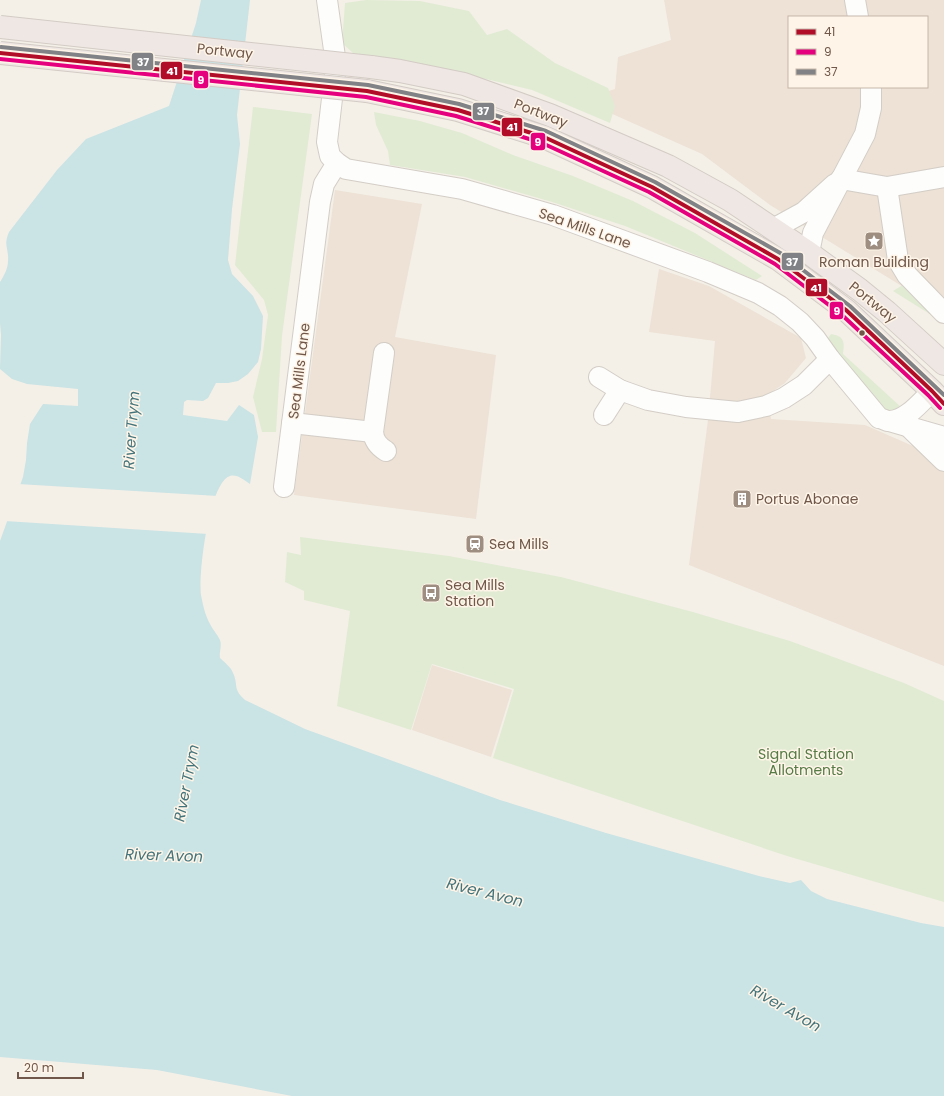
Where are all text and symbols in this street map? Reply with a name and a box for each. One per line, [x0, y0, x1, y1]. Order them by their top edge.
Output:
legend [788, 16, 928, 88]
text: 41 [824, 23, 835, 40]
street label: Portway [196, 38, 254, 64]
text: 9 [824, 43, 832, 60]
line badge: 37 [131, 52, 154, 71]
text: 37 [137, 54, 149, 70]
line badge: 41 [160, 61, 183, 80]
text: 41 [166, 63, 178, 79]
text: 37 [824, 63, 838, 80]
line badge: 9 [193, 70, 209, 89]
text: 9 [198, 72, 205, 88]
street label: Portway [511, 94, 571, 132]
line badge: 37 [472, 102, 495, 121]
text: 37 [477, 103, 489, 119]
line badge: 41 [501, 117, 523, 137]
text: 41 [506, 119, 518, 135]
line badge: 9 [530, 132, 546, 151]
text: 9 [535, 134, 542, 150]
street label: Sea Mills Lane [536, 203, 634, 253]
place icon: Roman Building [863, 230, 885, 252]
line badge: 37 [781, 252, 804, 271]
place label: Roman Building [819, 252, 929, 272]
text: 37 [786, 254, 798, 270]
street label: Portway [845, 277, 901, 328]
line badge: 41 [805, 278, 828, 297]
text: 41 [810, 280, 822, 296]
line badge: 9 [829, 301, 844, 320]
text: 9 [834, 303, 841, 319]
street label: Sea Mills Lane [283, 321, 315, 420]
unlabelled marker [857, 328, 867, 338]
water label: River Trym [118, 390, 144, 470]
building icon: Portus Abonae [731, 488, 753, 510]
place label: Portus Abonae [756, 489, 859, 509]
station icon: Sea Mills [464, 533, 486, 555]
place label: Sea Mills [489, 534, 549, 554]
place label: Sea Mills Station [445, 575, 505, 611]
bus stop icon: Sea Mills Station [420, 582, 442, 604]
water label: River Trym [168, 743, 204, 823]
park label: Signal Station Allotments [758, 744, 854, 780]
water label: River Avon [124, 843, 204, 867]
water label: River Avon [444, 872, 526, 912]
water label: River Avon [747, 979, 825, 1037]
scale bar [18, 1054, 83, 1080]
text: 20 m [24, 1059, 54, 1076]

